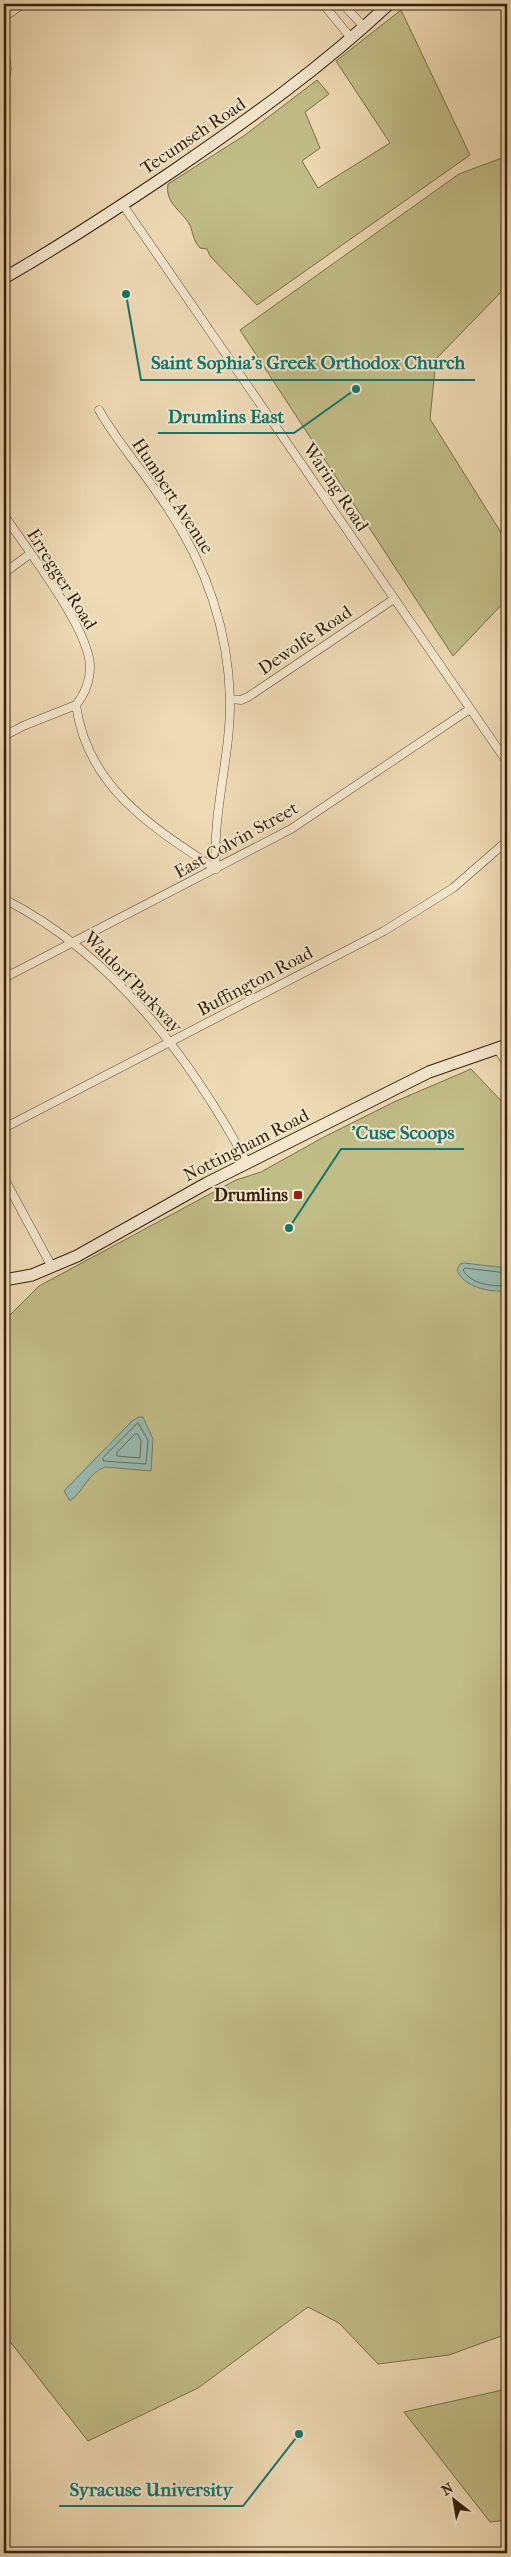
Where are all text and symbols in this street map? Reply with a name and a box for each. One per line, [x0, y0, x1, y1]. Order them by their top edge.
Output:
street label: Tecumseh Road [137, 93, 250, 179]
callout: Saint Sophia's Greek Orthodox Church [141, 346, 475, 380]
text: Saint Sophia's Greek Orthodox Church [151, 352, 465, 374]
callout: Drumlins East [158, 399, 294, 433]
text: Drumlins East [168, 406, 284, 428]
street label: Humbert Avenue [127, 435, 218, 558]
street label: Waring Road [298, 438, 373, 535]
street label: Erregger Road [22, 525, 101, 634]
street label: Dewolfe Road [255, 601, 356, 679]
street label: East Colvin Street [171, 797, 302, 883]
street label: Waldorf Parkway [78, 927, 187, 1038]
street label: Buffington Road [194, 942, 317, 1021]
street label: Nottingham Road [180, 1105, 313, 1186]
callout: 'Cuse Scoops [341, 1115, 464, 1149]
text: 'Cuse Scoops [352, 1122, 454, 1144]
place label: Drumlins [214, 1185, 288, 1206]
marker: Drumlins [292, 1189, 304, 1201]
callout: Syracuse University [59, 2472, 243, 2506]
north arrow [428, 2474, 478, 2524]
text: Syracuse University [69, 2479, 233, 2501]
text: N [439, 2479, 457, 2499]

